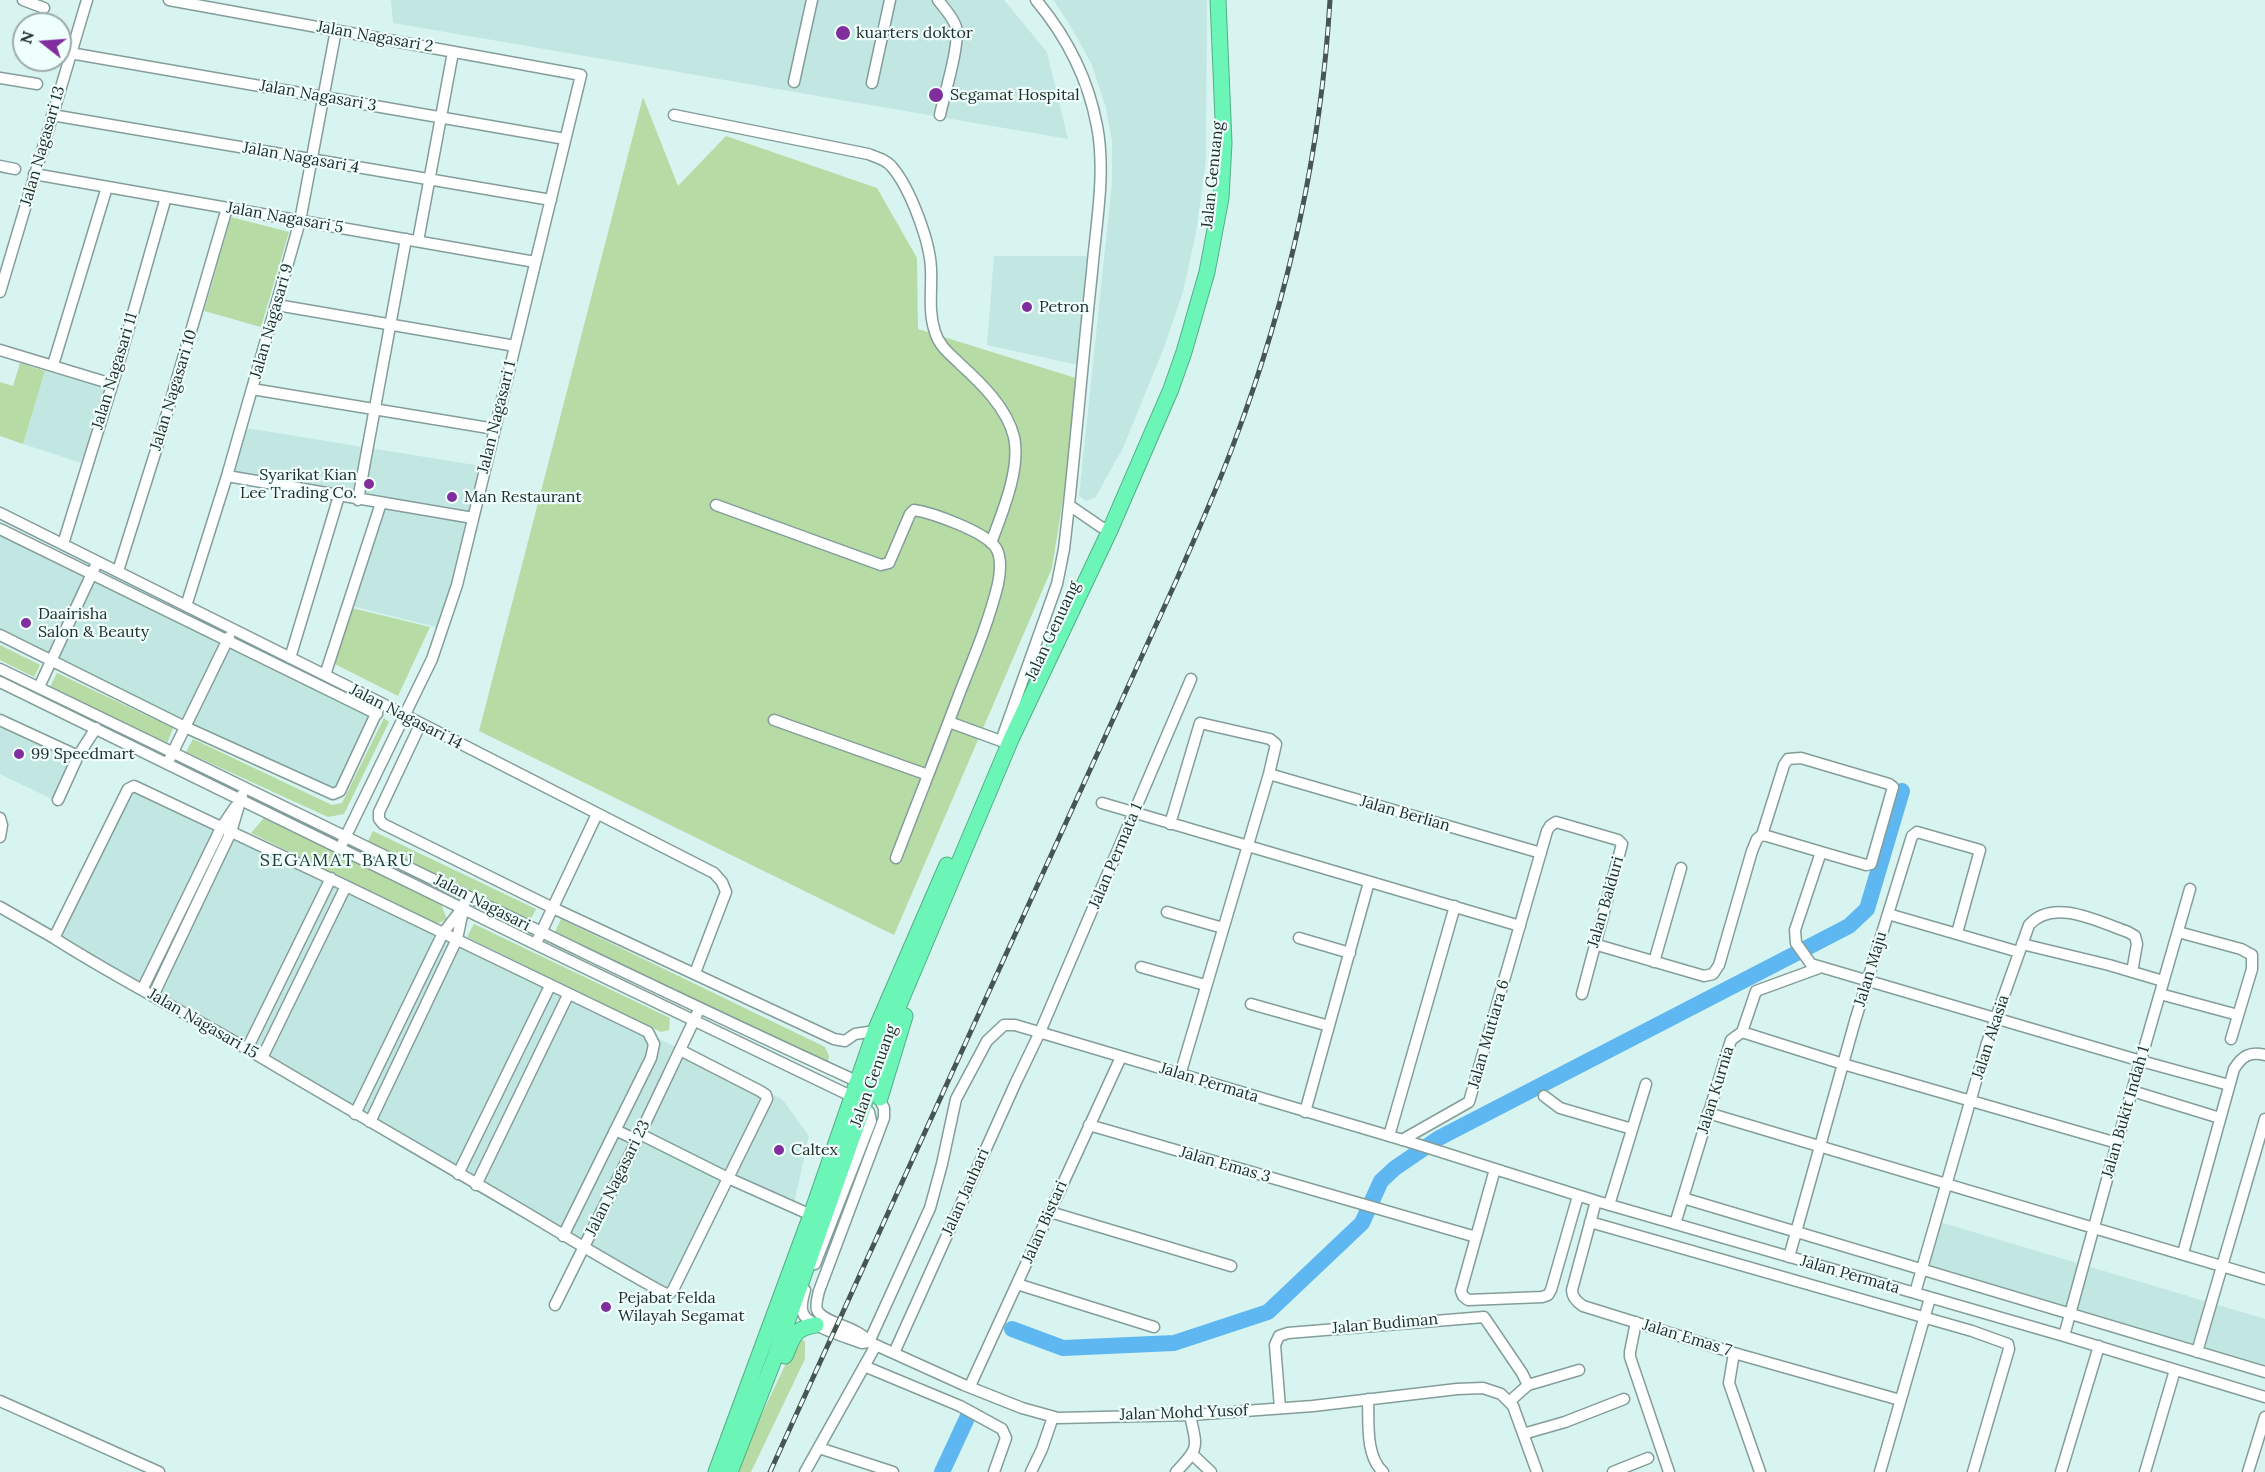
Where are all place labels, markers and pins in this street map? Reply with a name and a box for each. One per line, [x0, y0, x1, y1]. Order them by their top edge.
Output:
place label: kuarters doktor [856, 23, 973, 43]
marker: kuarters doktor [834, 24, 852, 42]
place label: Segamat Hospital [950, 85, 1080, 105]
marker: Segamat Hospital [927, 86, 945, 104]
place label: Petron [1039, 297, 1089, 317]
marker: Petron [1020, 300, 1034, 314]
place label: Syarikat Kian Lee Trading Co. [240, 465, 357, 503]
marker: Syarikat Kian Lee Trading Co. [362, 477, 376, 491]
place label: Man Restaurant [464, 487, 582, 507]
marker: Man Restaurant [445, 490, 459, 504]
place label: Daairisha Salon & Beauty [38, 604, 149, 642]
marker: Daairisha Salon & Beauty [19, 616, 33, 630]
place label: 99 Speedmart [31, 744, 135, 764]
marker: 99 Speedmart [12, 747, 26, 761]
place label: Caltex [791, 1140, 838, 1160]
marker: Caltex [772, 1143, 786, 1157]
place label: Pejabat Felda Wilayah Segamat [618, 1288, 745, 1326]
marker: Pejabat Felda Wilayah Segamat [599, 1300, 613, 1314]

